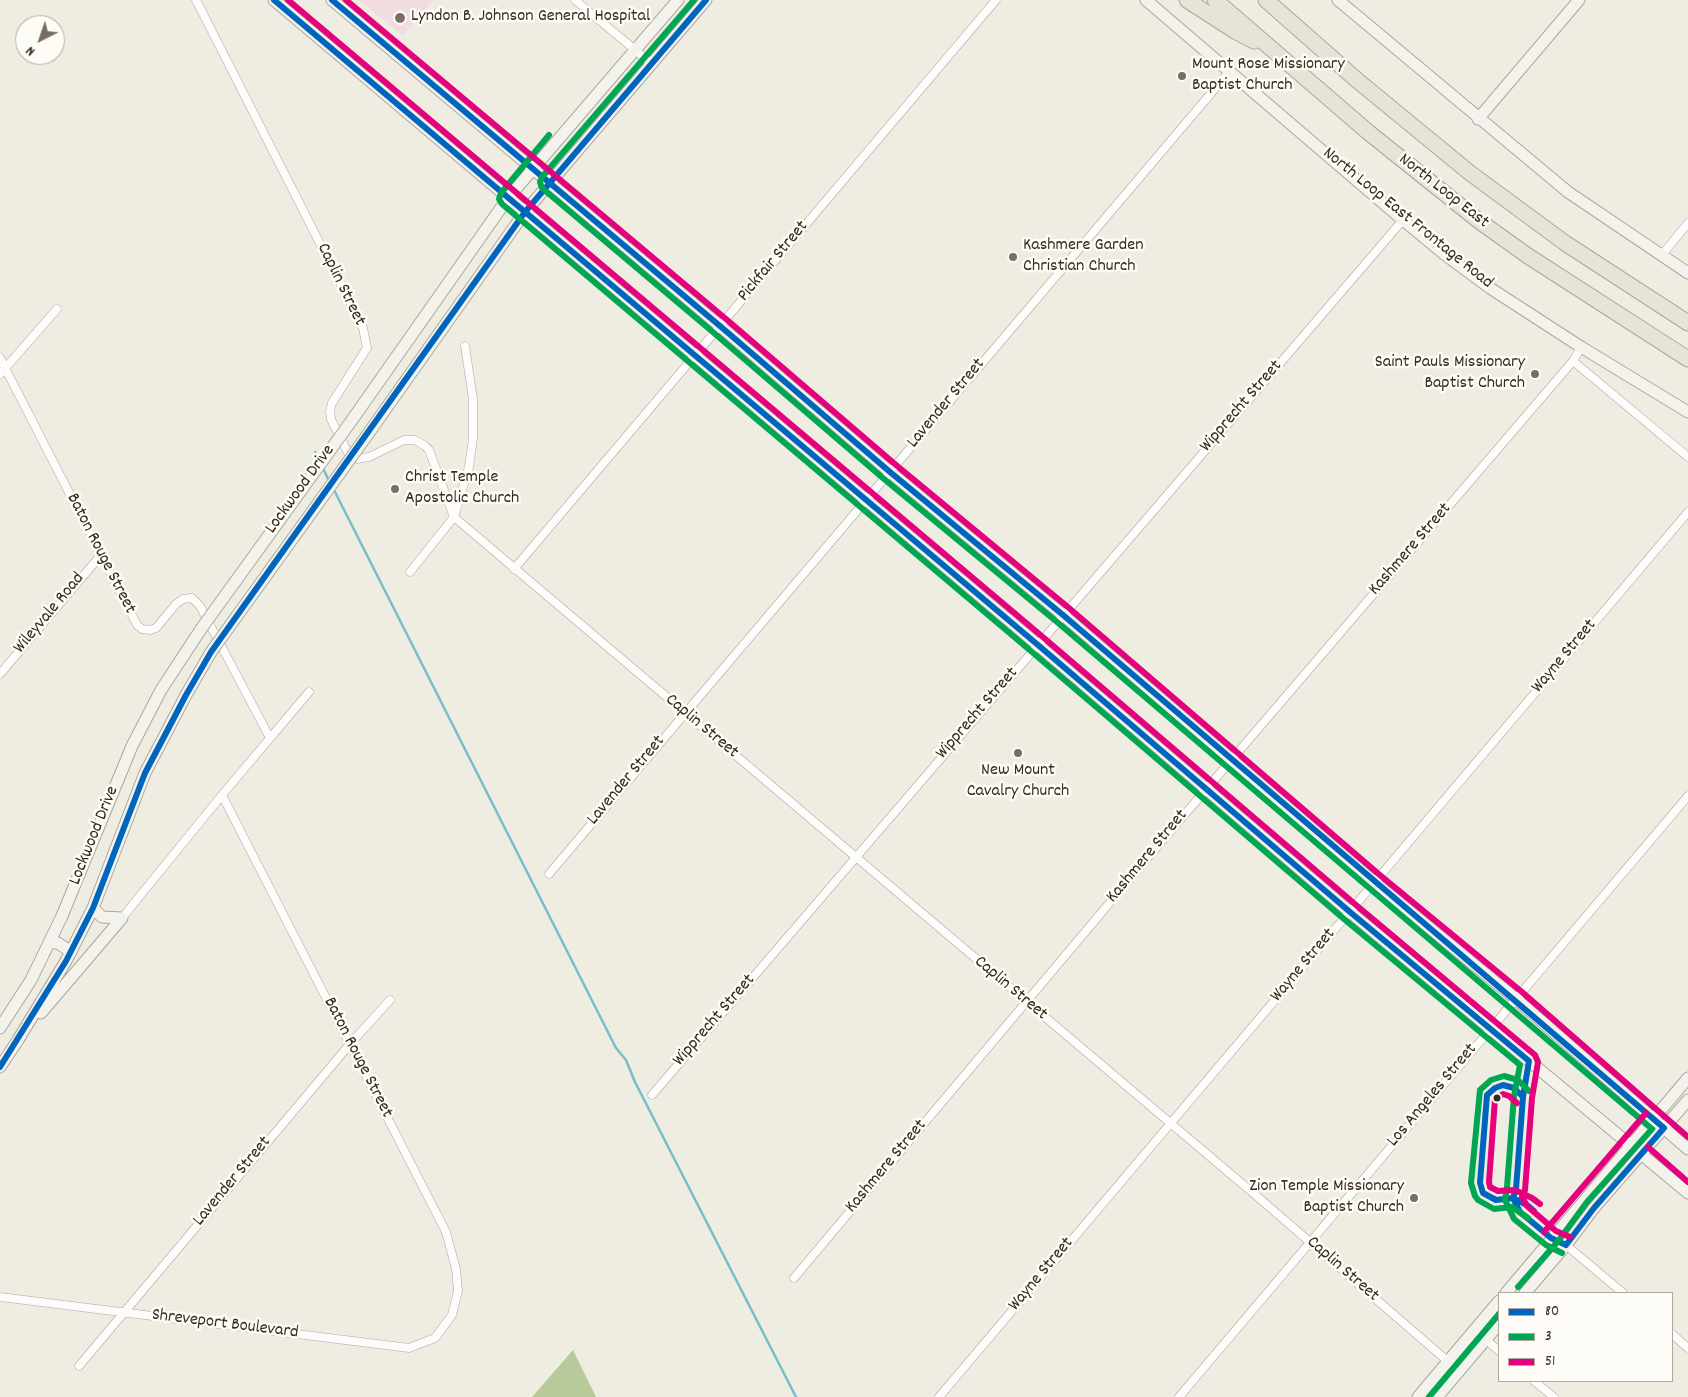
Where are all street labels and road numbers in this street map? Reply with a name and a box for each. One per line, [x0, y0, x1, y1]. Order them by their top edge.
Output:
street label: North Loop East Frontage Road [1317, 144, 1497, 294]
street label: North Loop East [1393, 150, 1493, 234]
street label: Pickfair Street [734, 217, 814, 307]
street label: Caplin Street [311, 240, 369, 330]
street label: Lavender Street [903, 355, 991, 453]
street label: Wipprecht Street [1196, 357, 1288, 457]
street label: Lockwood Drive [261, 441, 341, 539]
street label: Baton Rouge Street [60, 490, 140, 618]
street label: Kashmere Street [1365, 499, 1457, 601]
street label: Wileyvale Road [10, 569, 90, 659]
street label: Wayne Street [1528, 616, 1602, 698]
street label: Wipprecht Street [932, 664, 1024, 764]
street label: Caplin Street [660, 690, 742, 764]
street label: Lavender Street [583, 732, 671, 830]
street label: Lockwood Drive [65, 783, 125, 889]
street label: Kashmere Street [1103, 806, 1193, 908]
street label: Wayne Street [1267, 925, 1341, 1007]
street label: Caplin Street [969, 952, 1051, 1026]
street label: Wipprecht Street [669, 971, 761, 1071]
street label: Baton Rouge Street [317, 994, 397, 1122]
street label: Los Angeles Street [1383, 1040, 1483, 1152]
street label: Kashmere Street [842, 1116, 932, 1218]
street label: Lavender Street [189, 1133, 277, 1231]
street label: Caplin Street [1301, 1233, 1383, 1307]
street label: Wayne Street [1005, 1234, 1079, 1316]
street label: Shreveport Boulevard [150, 1305, 300, 1345]

